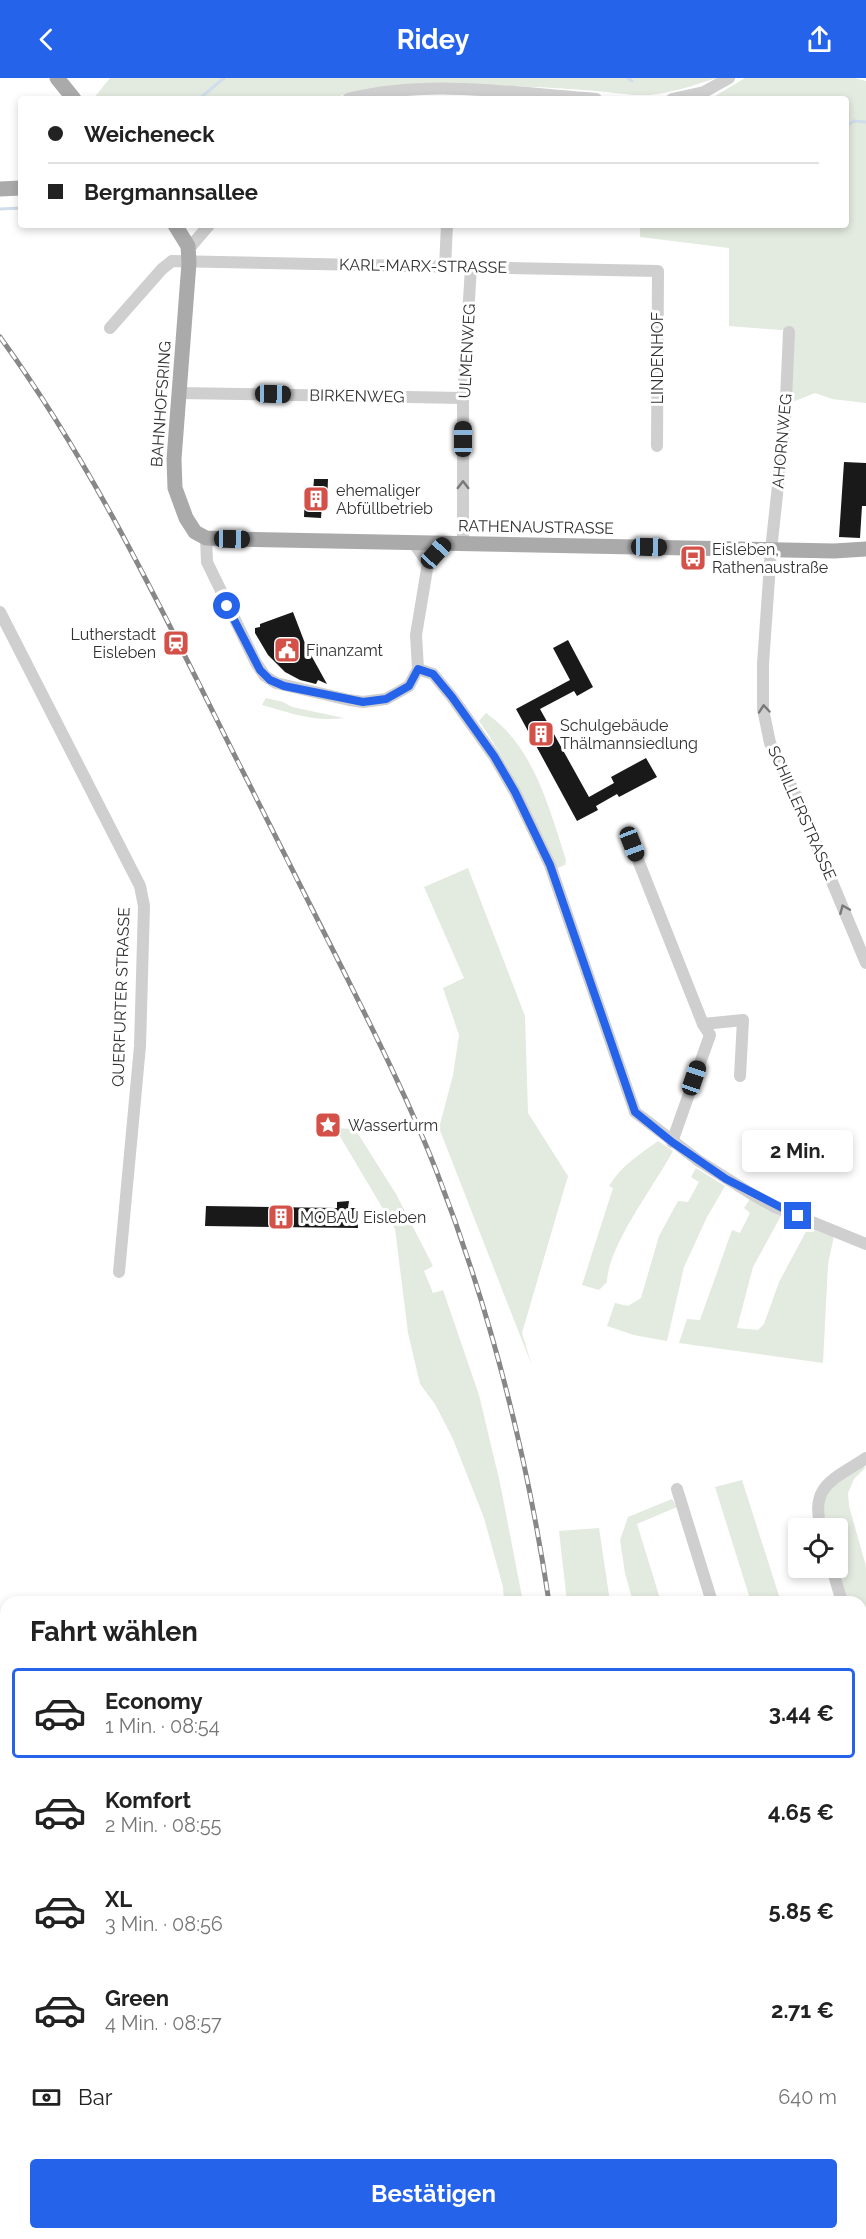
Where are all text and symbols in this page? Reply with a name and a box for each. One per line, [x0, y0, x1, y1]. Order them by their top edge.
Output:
icon: back [30, 23, 63, 56]
icon: share [803, 23, 836, 56]
text: Ridey [397, 24, 469, 55]
text: Weicheneck [84, 121, 214, 147]
text: Bergmannsallee [84, 179, 258, 205]
street label: KARL-MARX-STRASSE [339, 255, 507, 277]
street label: ULMENWEG [455, 303, 479, 399]
street label: LINDENHOF [648, 312, 667, 404]
street label: BAHNHOFSRING [147, 340, 175, 468]
car [255, 385, 291, 403]
street label: BIRKENWEG [309, 386, 405, 406]
street label: AHORNWEG [768, 393, 796, 489]
car [454, 421, 472, 457]
one-way arrow [457, 480, 469, 489]
place label: ehemaliger Abfüllbetrieb [336, 481, 433, 518]
building icon: ehemaliger Abfüllbetrieb [301, 484, 331, 514]
street label: RATHENAUSTRASSE [458, 516, 614, 538]
car [214, 530, 250, 548]
car [417, 534, 455, 572]
car [631, 538, 667, 556]
place label: Eisleben, Rathenaustraße [712, 540, 828, 577]
bus stop icon: Eisleben, Rathenaustraße [678, 543, 708, 573]
route start [213, 592, 240, 619]
place label: Lutherstadt Eisleben [70, 625, 157, 662]
station icon: Lutherstadt Eisleben [161, 628, 191, 658]
public building icon: Finanzamt [272, 635, 302, 665]
place label: Finanzamt [306, 641, 384, 660]
one-way arrow [758, 705, 771, 714]
place label: Schulgebäude Thälmannsiedlung [560, 716, 698, 753]
building icon: Schulgebäude Thälmannsiedlung [526, 719, 556, 749]
street label: SCHILLERSTRASSE [764, 743, 840, 883]
car [617, 824, 647, 864]
one-way arrow [839, 904, 851, 915]
street label: QUERFURTER STRASSE [108, 907, 134, 1087]
car [680, 1058, 708, 1098]
place icon: Wasserturm [313, 1110, 343, 1140]
place label: Wasserturm [348, 1116, 438, 1135]
callout: 2 Min. [742, 1129, 854, 1171]
text: 2 Min. [770, 1139, 825, 1163]
building icon: MOBAU Eisleben [266, 1202, 296, 1232]
route end [784, 1202, 811, 1229]
place label: MOBAU Eisleben [300, 1208, 426, 1227]
map controls [788, 1518, 848, 1578]
button: locate [788, 1518, 848, 1578]
text: Fahrt wählen [30, 1616, 198, 1647]
icon: car [33, 1686, 87, 1740]
text: Economy [105, 1688, 203, 1714]
text: 3.44 € [769, 1700, 834, 1726]
text: 1 Min. · 08:54 [105, 1714, 220, 1738]
icon: car [33, 1785, 87, 1839]
text: Komfort [105, 1787, 191, 1813]
text: 4.65 € [768, 1799, 834, 1825]
text: 2 Min. · 08:55 [105, 1813, 222, 1837]
icon: car [33, 1884, 87, 1938]
text: XL [105, 1886, 132, 1912]
text: 5.85 € [769, 1898, 834, 1924]
text: 3 Min. · 08:56 [105, 1912, 223, 1936]
icon: car [33, 1983, 87, 2037]
text: Green [105, 1985, 169, 2011]
text: 2.71 € [771, 1997, 834, 2023]
text: 4 Min. · 08:57 [105, 2011, 222, 2035]
icon: cash [30, 2081, 63, 2114]
text: Bar [78, 2084, 112, 2110]
text: 640 m [778, 2085, 837, 2109]
button: Bestätigen [30, 2159, 837, 2228]

